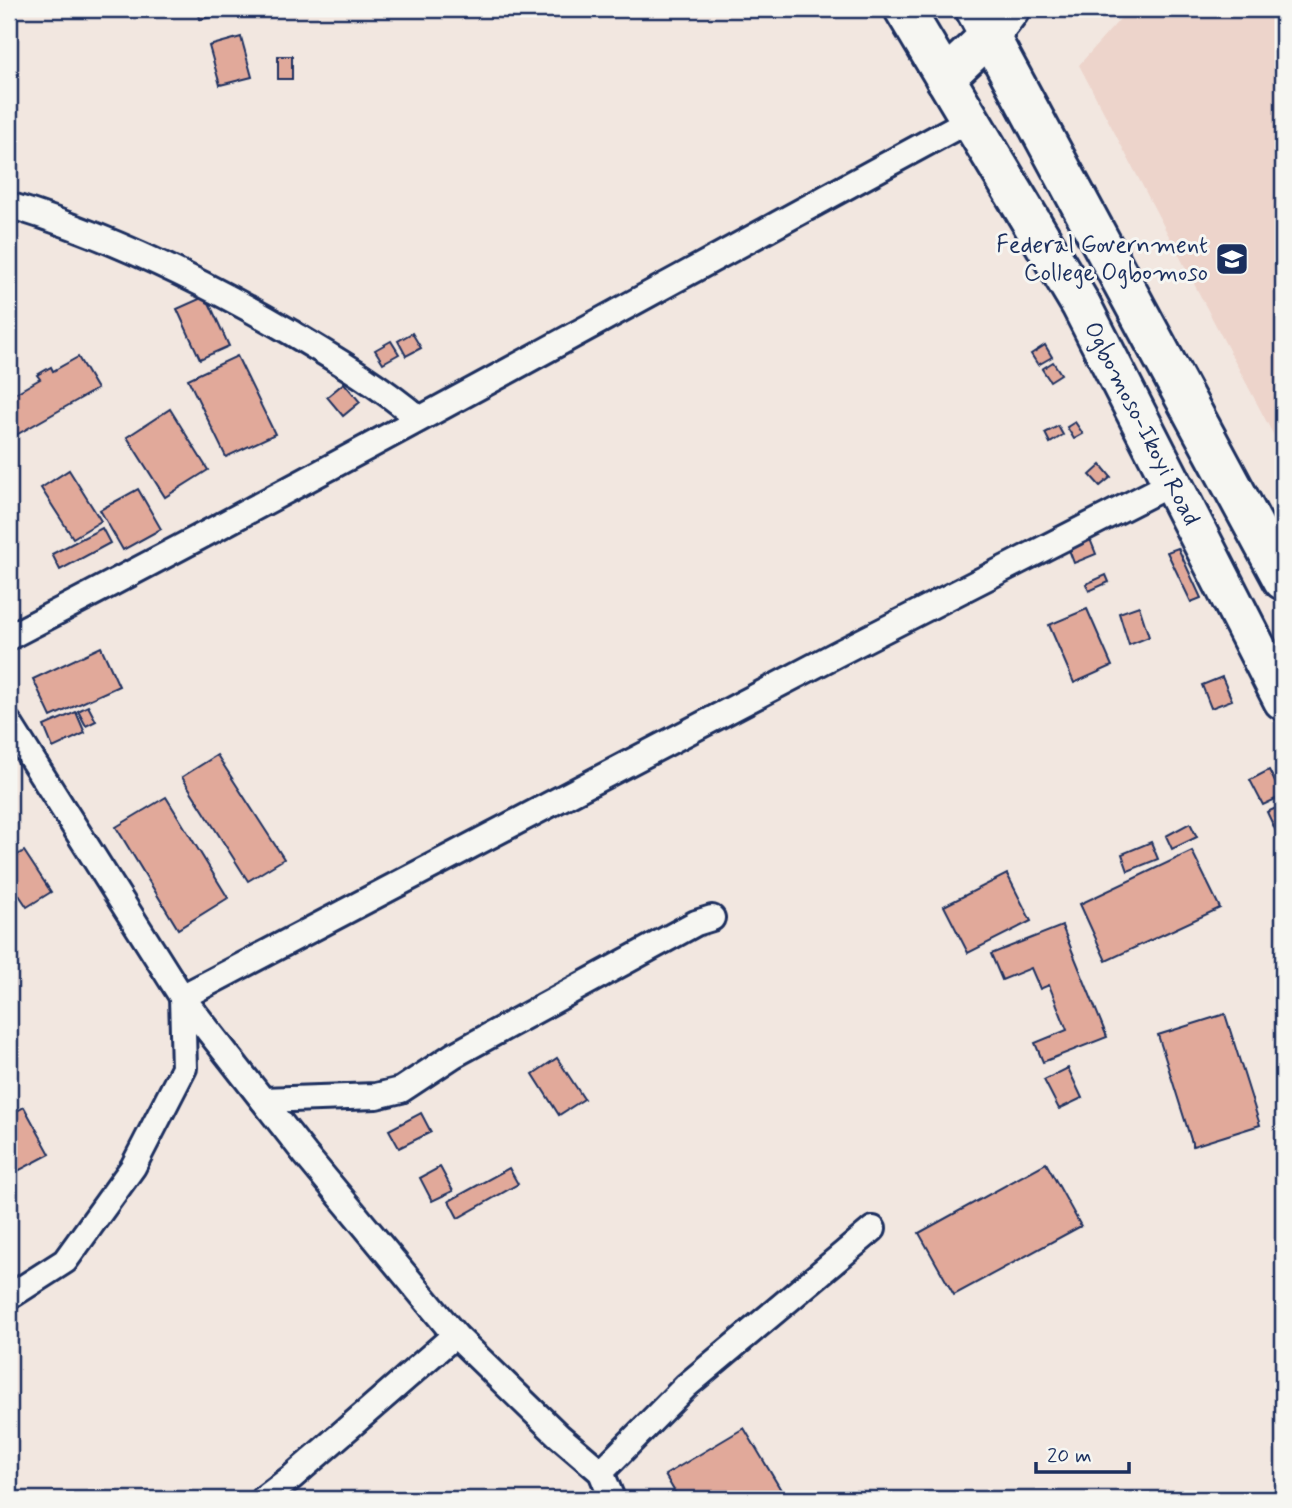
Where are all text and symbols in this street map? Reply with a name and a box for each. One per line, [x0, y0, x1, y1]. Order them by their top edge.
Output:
place label: Federal Government College Ogbomoso [996, 230, 1208, 289]
school or university icon: Federal Government College Ogbomoso [1213, 240, 1251, 278]
street label: Ogbomoso-Ikoyi Road [1077, 316, 1207, 531]
scale bar [1036, 1431, 1129, 1475]
text: 20 m [1047, 1442, 1092, 1470]

